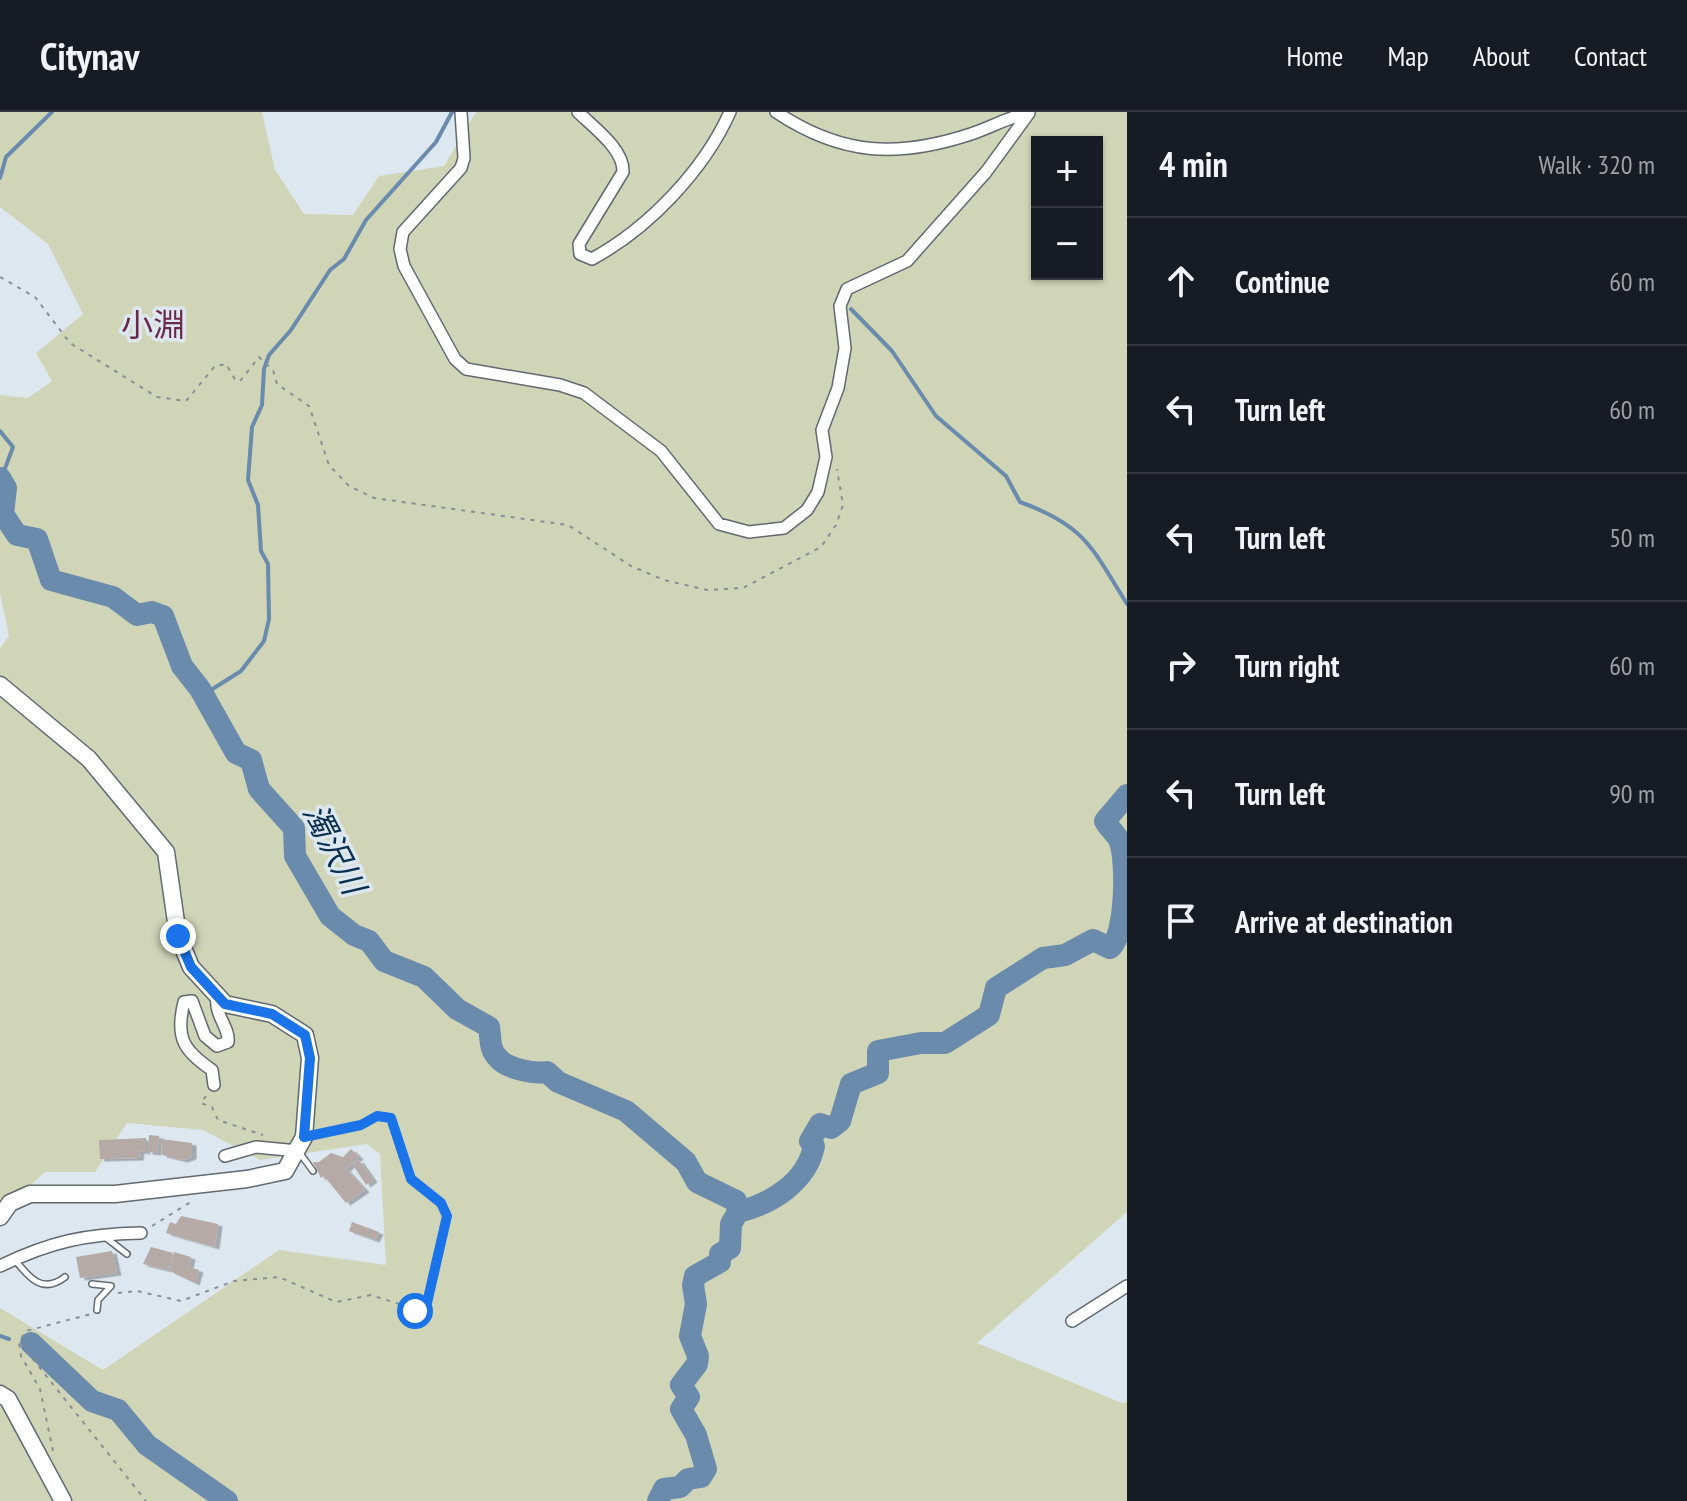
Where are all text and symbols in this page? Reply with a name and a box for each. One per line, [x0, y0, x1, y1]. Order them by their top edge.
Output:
text: Citynav [40, 31, 139, 80]
text: Home [1287, 37, 1343, 74]
text: Map [1387, 37, 1429, 74]
text: About [1473, 37, 1530, 74]
text: Contact [1574, 37, 1647, 74]
map controls [1031, 136, 1103, 280]
button: + [1031, 136, 1103, 208]
text: 4 min [1159, 142, 1228, 186]
text: Walk · 320 m [1538, 148, 1655, 181]
button: − [1031, 208, 1103, 280]
icon: ahead [1159, 259, 1203, 303]
text: Continue [1235, 262, 1330, 301]
text: 60 m [1609, 265, 1655, 298]
district label: 小淵 [121, 303, 185, 345]
icon: left [1159, 387, 1203, 431]
text: Turn left [1235, 390, 1325, 429]
text: 60 m [1609, 393, 1655, 426]
icon: left [1159, 515, 1203, 559]
text: Turn left [1235, 518, 1325, 557]
text: 50 m [1609, 521, 1655, 554]
icon: right [1159, 643, 1203, 687]
text: Turn right [1235, 646, 1339, 685]
text: 60 m [1609, 649, 1655, 682]
icon: left [1159, 771, 1203, 815]
text: Turn left [1235, 774, 1325, 813]
text: 90 m [1609, 777, 1655, 810]
water label: 濁沢川 [294, 796, 377, 904]
icon: arrive [1159, 899, 1203, 943]
text: Arrive at destination [1235, 902, 1453, 941]
route end [160, 918, 196, 954]
route start [397, 1293, 433, 1329]

